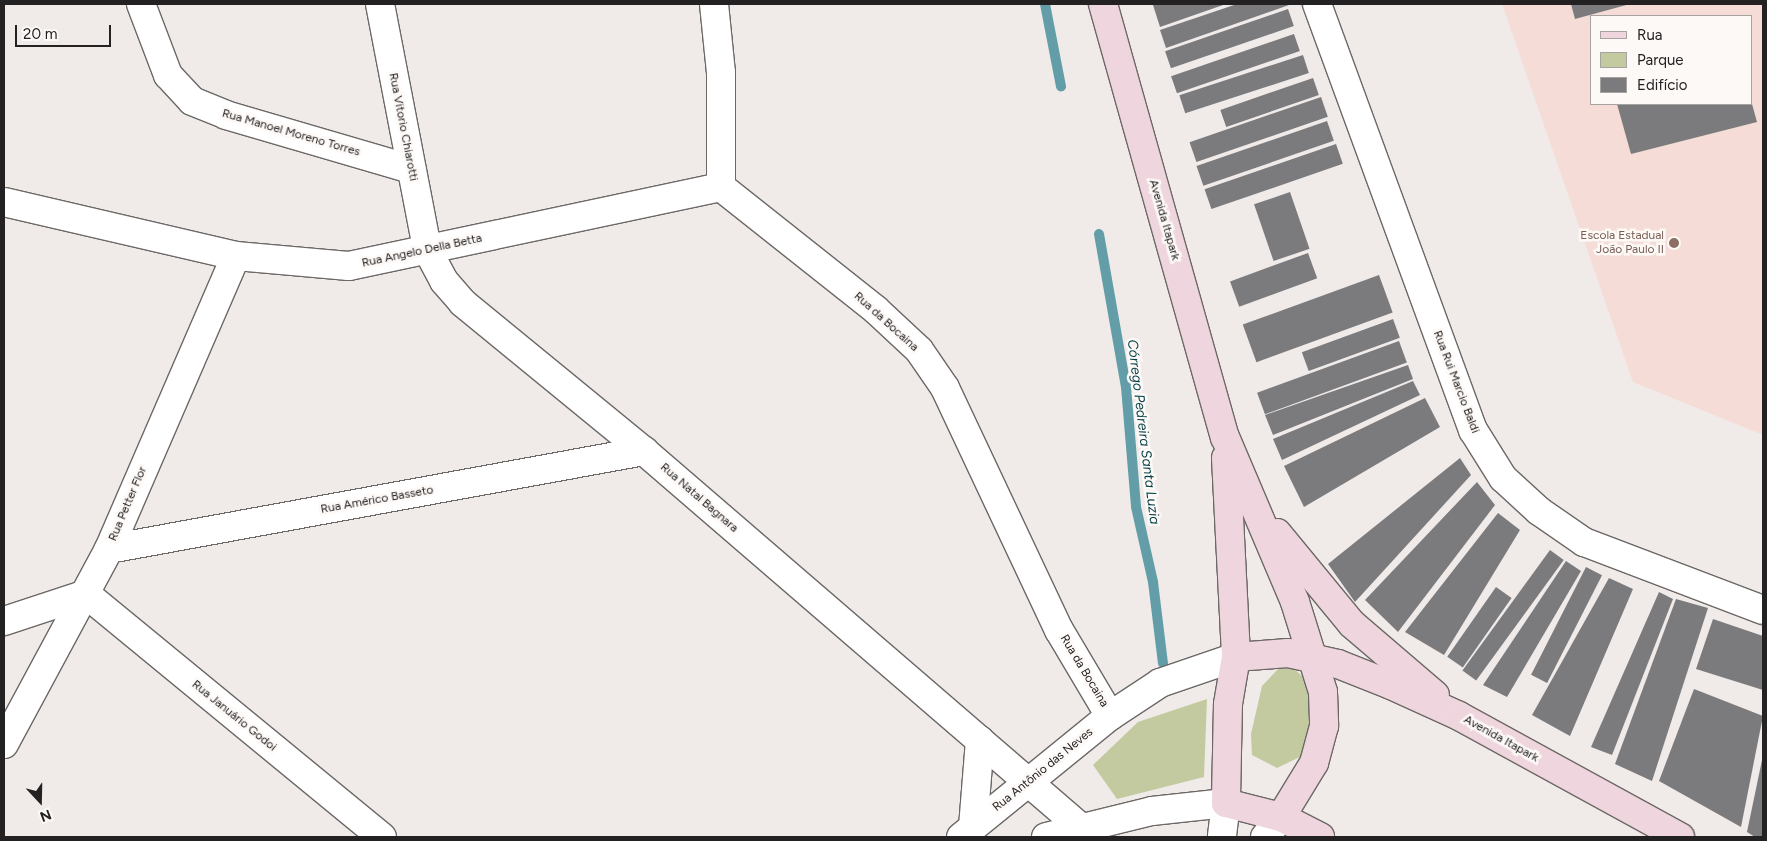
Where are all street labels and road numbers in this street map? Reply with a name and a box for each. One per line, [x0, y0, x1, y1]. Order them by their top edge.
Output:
street label: Rua Vitorio Chiarotti [385, 72, 421, 182]
street label: Rua Manoel Moreno Torres [220, 106, 362, 160]
street label: Avenida Itapark [1146, 178, 1182, 262]
street label: Rua Angelo Della Betta [361, 231, 483, 271]
street label: Rua da Bocaina [851, 289, 921, 355]
street label: Rua Rui Marcio Baldi [1430, 329, 1482, 435]
street label: Rua Natal Bagnara [657, 460, 741, 536]
street label: Rua Petter Flor [106, 465, 150, 543]
street label: Rua Américo Basseto [320, 483, 434, 517]
street label: Rua da Bocaina [1057, 632, 1111, 710]
street label: Rua Januário Godoi [189, 677, 279, 755]
street label: Avenida Itapark [1461, 713, 1541, 765]
street label: Rua Antônio das Neves [990, 725, 1096, 815]

